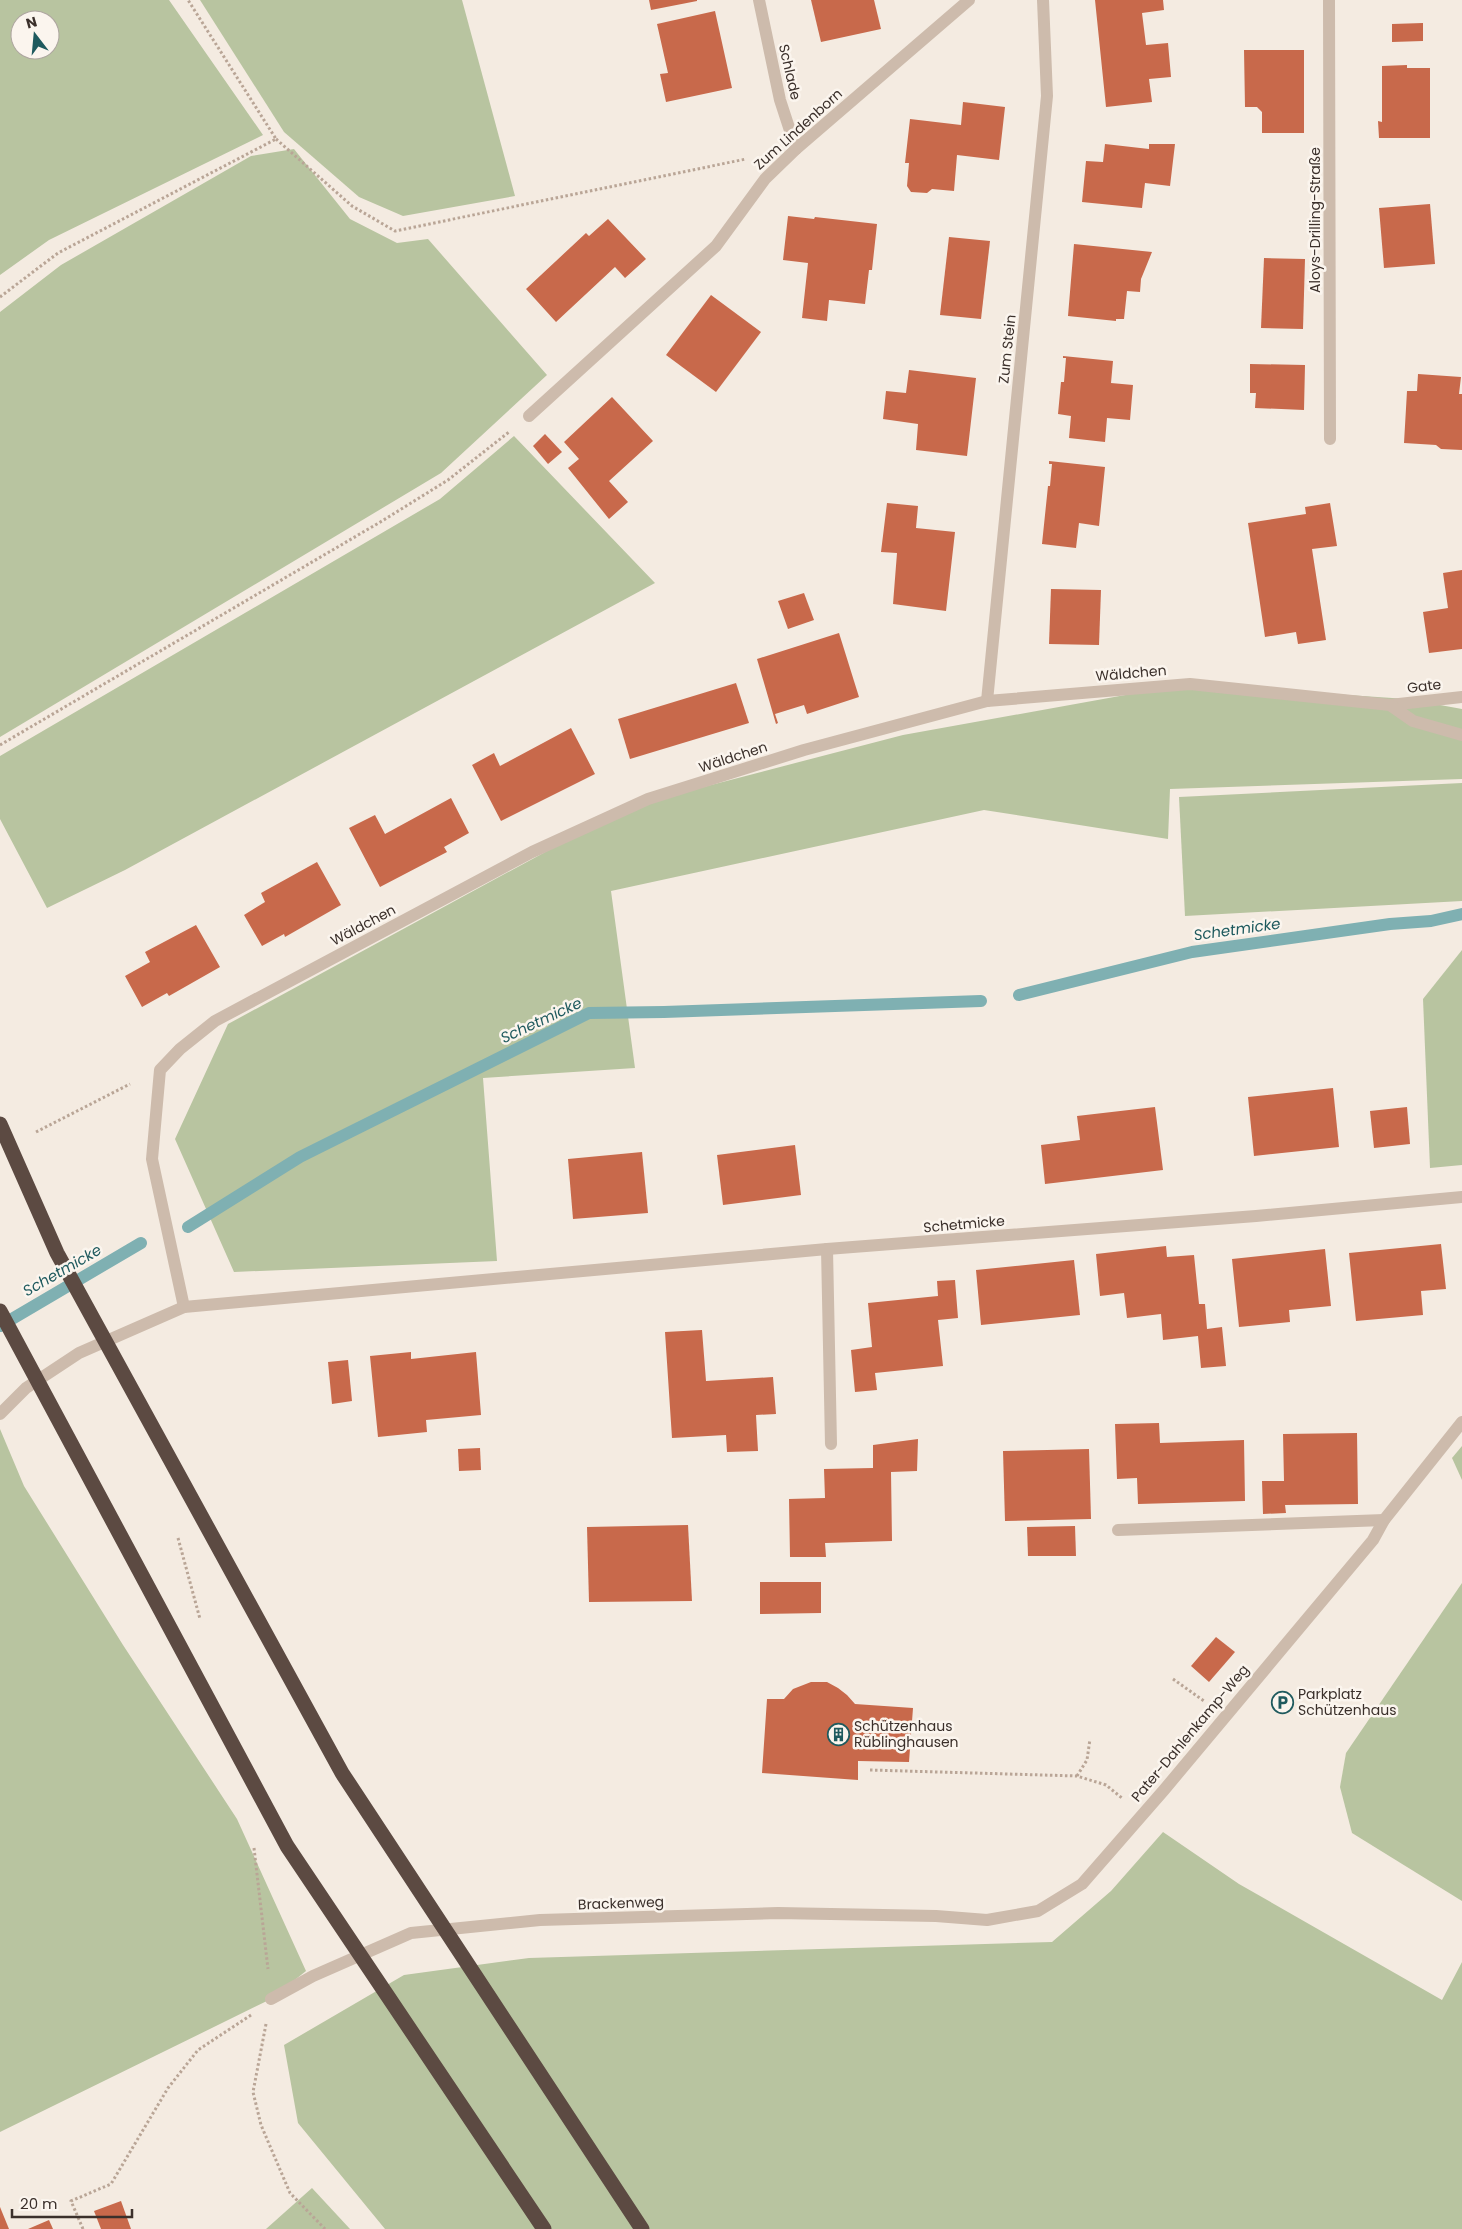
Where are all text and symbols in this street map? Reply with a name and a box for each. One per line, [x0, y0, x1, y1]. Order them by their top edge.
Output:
north arrow [10, 10, 60, 60]
text: N [24, 11, 39, 34]
street label: Schlade [774, 42, 806, 102]
street label: Zum Lindenborn [749, 84, 847, 174]
street label: Aloys-Drilling-Straße [1305, 147, 1325, 293]
street label: Zum Stein [993, 314, 1021, 384]
street label: Wäldchen [1095, 660, 1167, 686]
street label: Gate [1406, 674, 1442, 698]
street label: Wäldchen [696, 736, 770, 778]
street label: Wäldchen [327, 899, 399, 951]
water label: Schetmicke [1192, 913, 1282, 945]
water label: Schetmicke [497, 992, 585, 1048]
street label: Schetmicke [922, 1210, 1006, 1238]
water label: Schetmicke [19, 1239, 105, 1301]
street label: Pater-Dahlenkamp-Weg [1126, 1660, 1254, 1806]
place label: Parkplatz Schützenhaus [1298, 1684, 1396, 1720]
parking icon: Parkplatz Schützenhaus [1270, 1690, 1294, 1714]
place label: Schützenhaus Rüblinghausen [854, 1716, 959, 1752]
building icon: Schützenhaus Rüblinghausen [826, 1722, 850, 1746]
street label: Brackenweg [578, 1892, 664, 1914]
scale bar [12, 2186, 132, 2218]
text: 20 m [20, 2193, 58, 2214]

